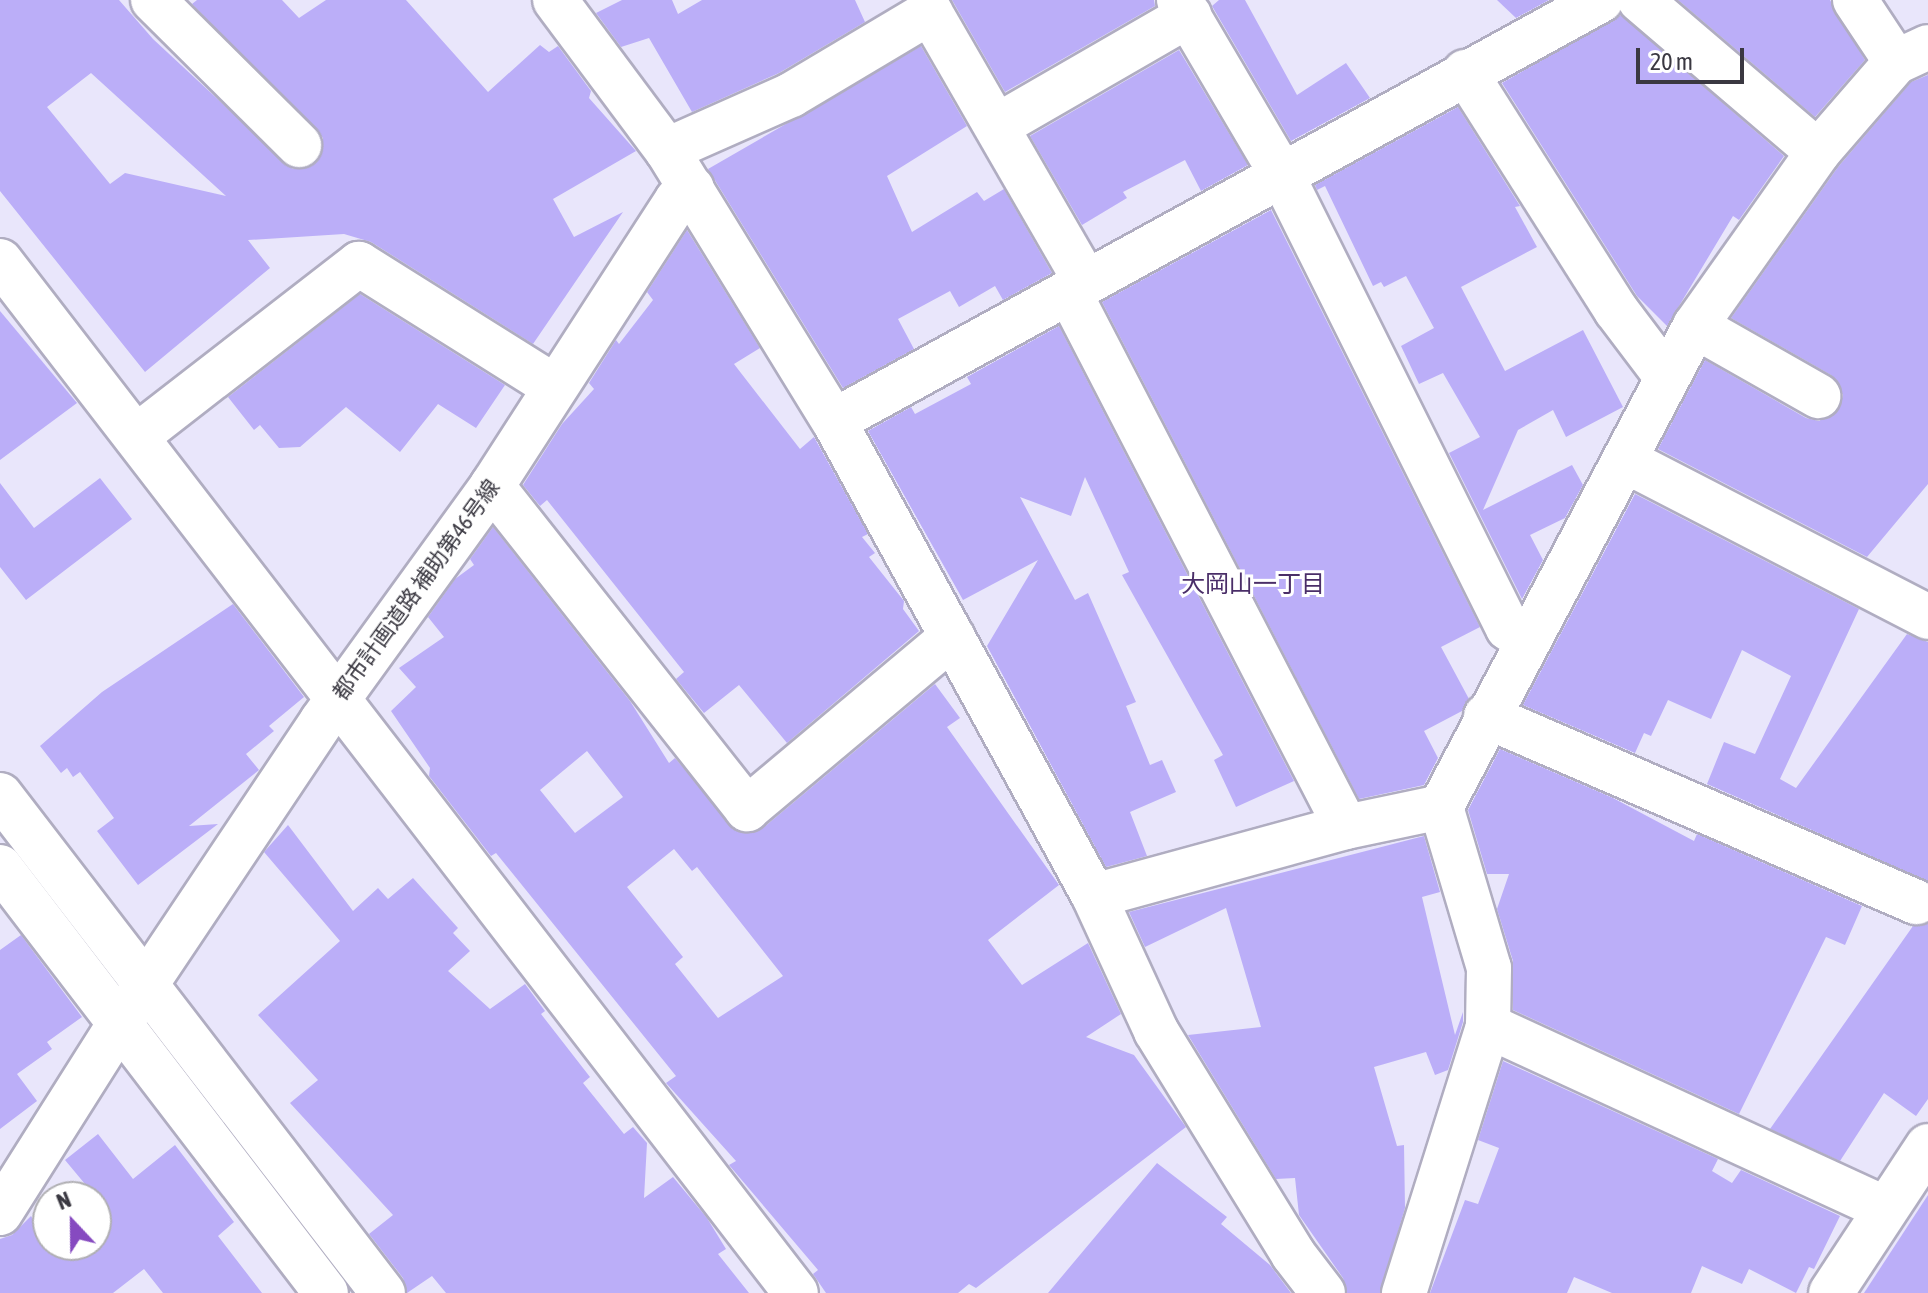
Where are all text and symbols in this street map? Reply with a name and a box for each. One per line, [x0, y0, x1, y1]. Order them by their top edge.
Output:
scale bar [1640, 32, 1748, 82]
text: 20 m [1650, 48, 1693, 75]
street label: 都市計画道路 補助第46号線 [327, 475, 505, 705]
district label: 大岡山一丁目 [1181, 570, 1325, 598]
north arrow [32, 1181, 112, 1261]
text: N [53, 1186, 75, 1215]

